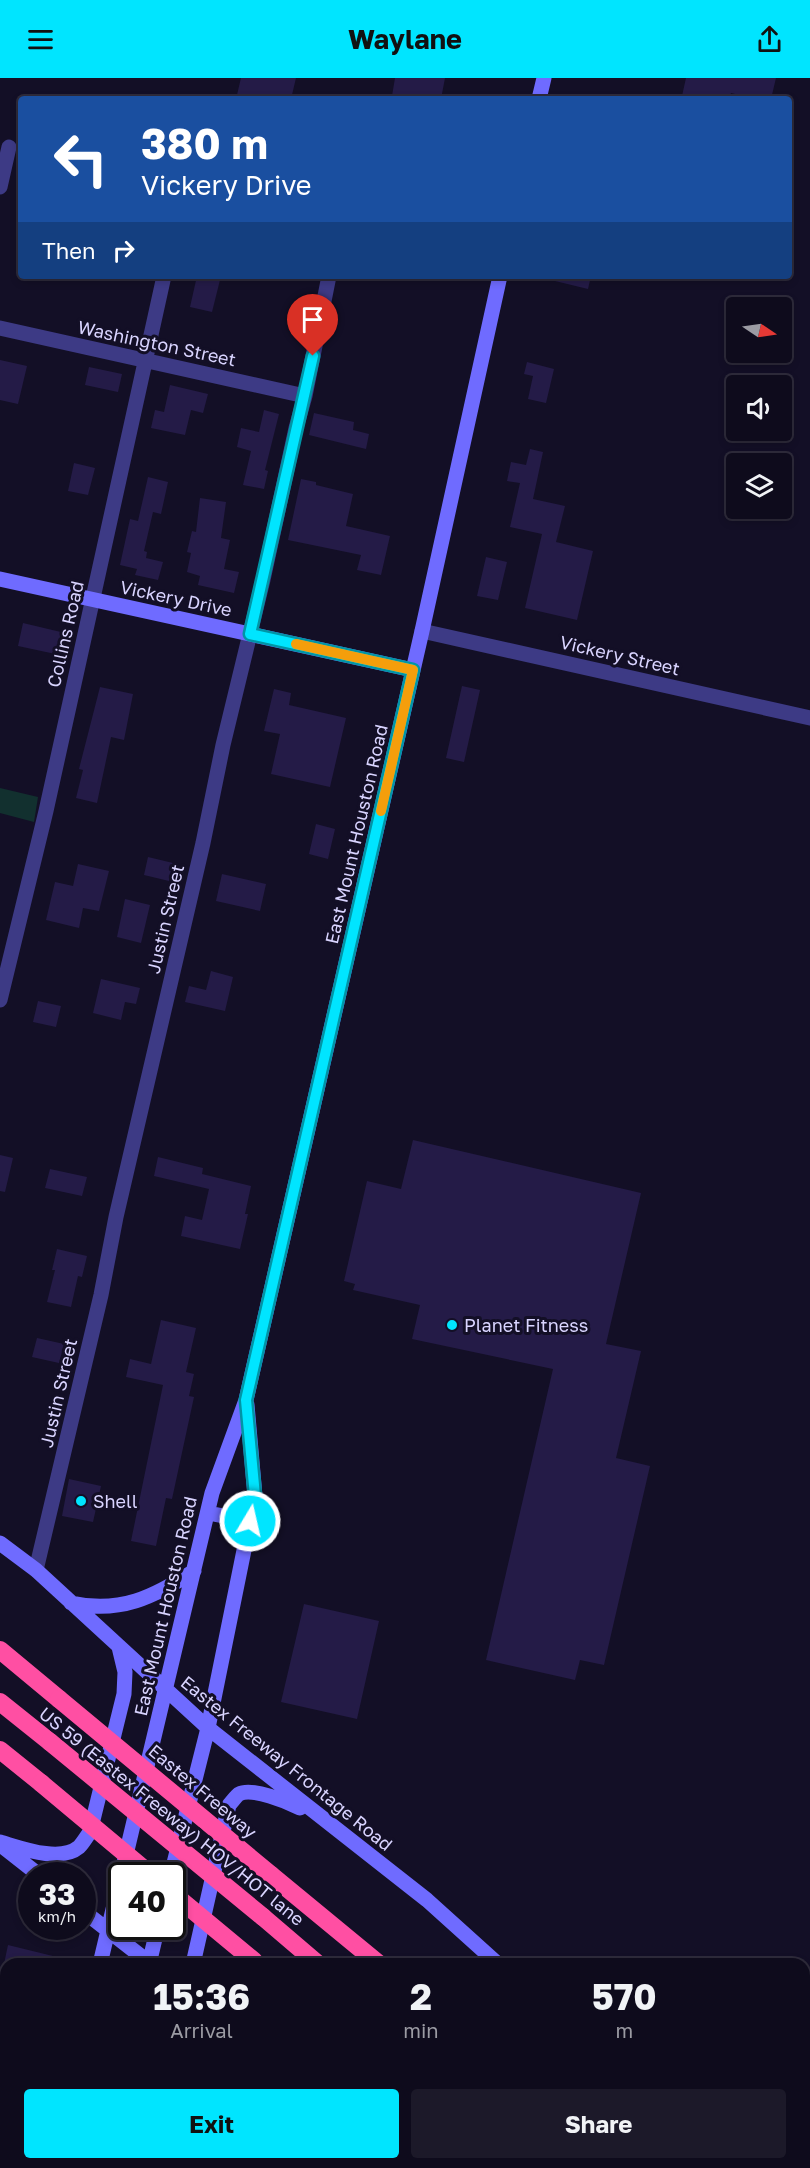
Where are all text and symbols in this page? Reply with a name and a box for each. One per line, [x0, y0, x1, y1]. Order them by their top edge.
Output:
icon: menu [24, 23, 57, 56]
text: Waylane [348, 23, 462, 55]
icon: share [753, 23, 786, 56]
text: 380 m [141, 118, 268, 168]
icon: left [42, 120, 120, 198]
text: Vickery Drive [141, 169, 312, 201]
icon: right [107, 234, 140, 267]
text: Then [42, 237, 95, 264]
pin [287, 294, 338, 356]
north arrow [726, 297, 792, 363]
map controls [726, 297, 792, 519]
icon: arrive [296, 303, 329, 336]
street label: Washington Street [76, 315, 238, 371]
button: sound [726, 375, 792, 441]
button: layers [726, 453, 792, 519]
street label: Vickery Drive [118, 575, 234, 621]
street label: Collins Road [42, 579, 88, 689]
street label: Vickery Street [558, 631, 682, 679]
street label: East Mount Houston Road [320, 722, 392, 946]
street label: Justin Street [142, 862, 188, 976]
place label: Planet Fitness [464, 1314, 588, 1336]
marker: Planet Fitness [445, 1318, 459, 1332]
street label: Justin Street [35, 1336, 81, 1450]
position arrow [218, 1489, 282, 1553]
place label: Shell [93, 1490, 138, 1512]
marker: Shell [74, 1494, 88, 1508]
street label: East Mount Houston Road [129, 1494, 201, 1718]
street label: Eastex Freeway Frontage Road [177, 1671, 397, 1855]
street label: US 59 (Eastex Freeway) HOV/HOT lane [35, 1702, 309, 1930]
street label: Eastex Freeway [145, 1739, 261, 1843]
speed limit sign: 40 [108, 1862, 186, 1940]
text: 33 [39, 1876, 75, 1912]
text: km/h [38, 1907, 76, 1925]
text: 15:36 [153, 1975, 250, 2018]
text: 2 [410, 1975, 432, 2018]
text: 570 [592, 1975, 657, 2018]
text: Arrival [170, 2018, 233, 2042]
text: min [403, 2018, 439, 2042]
text: m [615, 2018, 633, 2042]
button: Exit [24, 2089, 399, 2158]
button: Share [411, 2089, 786, 2158]

